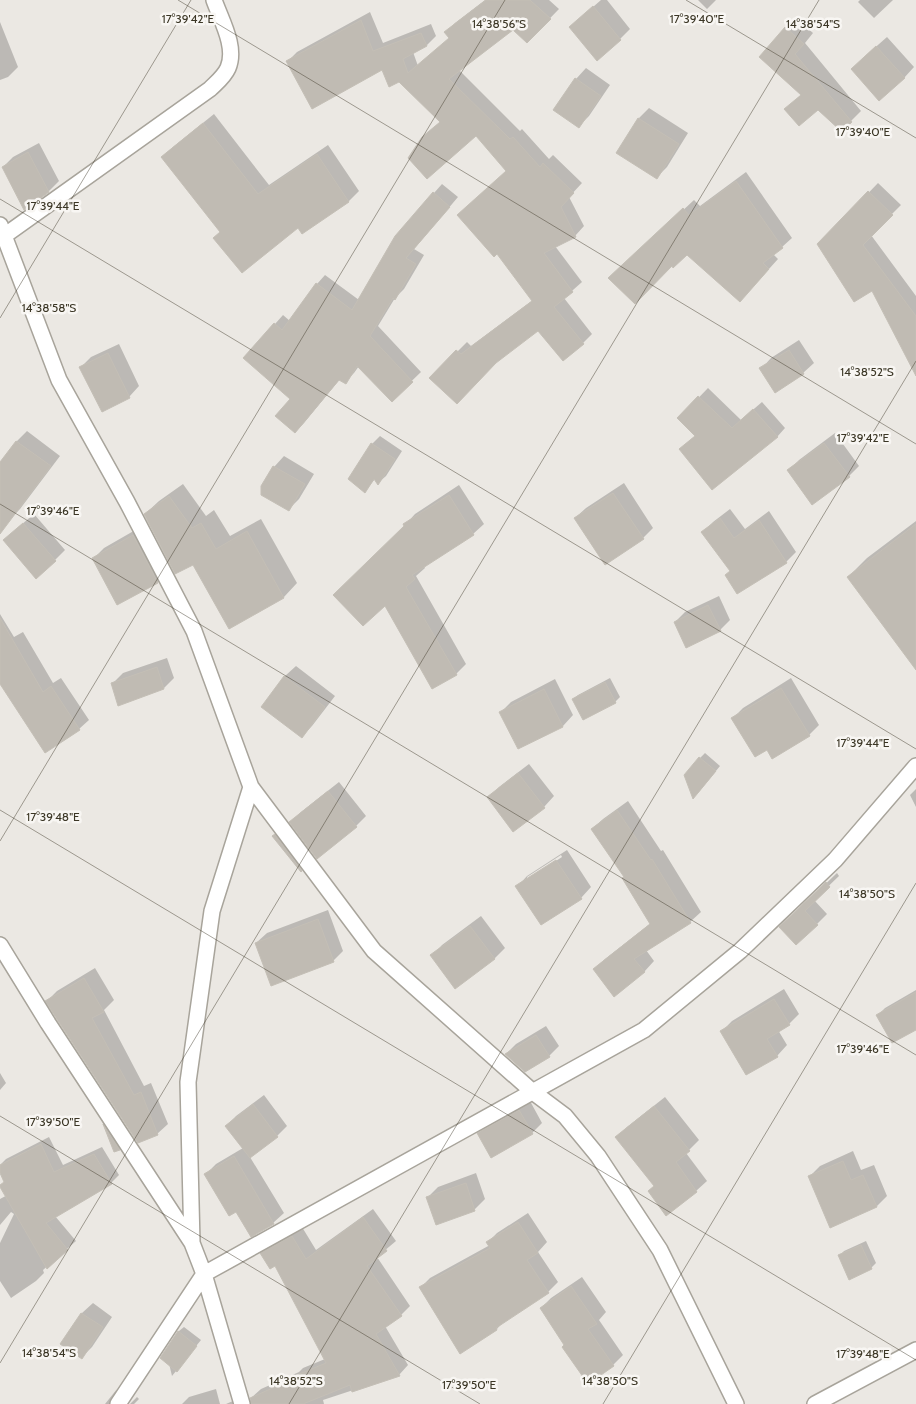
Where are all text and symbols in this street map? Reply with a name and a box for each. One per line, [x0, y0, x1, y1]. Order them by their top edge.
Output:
text: 17°39'42"E [162, 11, 215, 26]
text: 17°39'40"E [670, 11, 725, 26]
text: 14°38'56"S [472, 16, 526, 31]
text: 14°38'54"S [786, 16, 840, 31]
text: 17°39'40"E [836, 124, 891, 139]
text: 17°39'44"E [27, 198, 80, 213]
text: 14°38'58"S [22, 300, 76, 315]
text: 14°38'52"S [840, 364, 894, 379]
text: 17°39'42"E [837, 430, 890, 445]
text: 17°39'46"E [27, 503, 80, 518]
text: 17°39'44"E [837, 735, 890, 750]
text: 17°39'48"E [26, 809, 80, 824]
text: 14°38'50"S [839, 886, 895, 901]
text: 17°39'46"E [837, 1041, 890, 1056]
text: 17°39'50"E [26, 1114, 80, 1129]
text: 14°38'54"S [22, 1345, 76, 1360]
text: 17°39'48"E [836, 1346, 890, 1361]
text: 14°38'52"S [269, 1373, 323, 1388]
text: 14°38'50"S [582, 1373, 638, 1388]
text: 17°39'50"E [442, 1377, 496, 1392]

